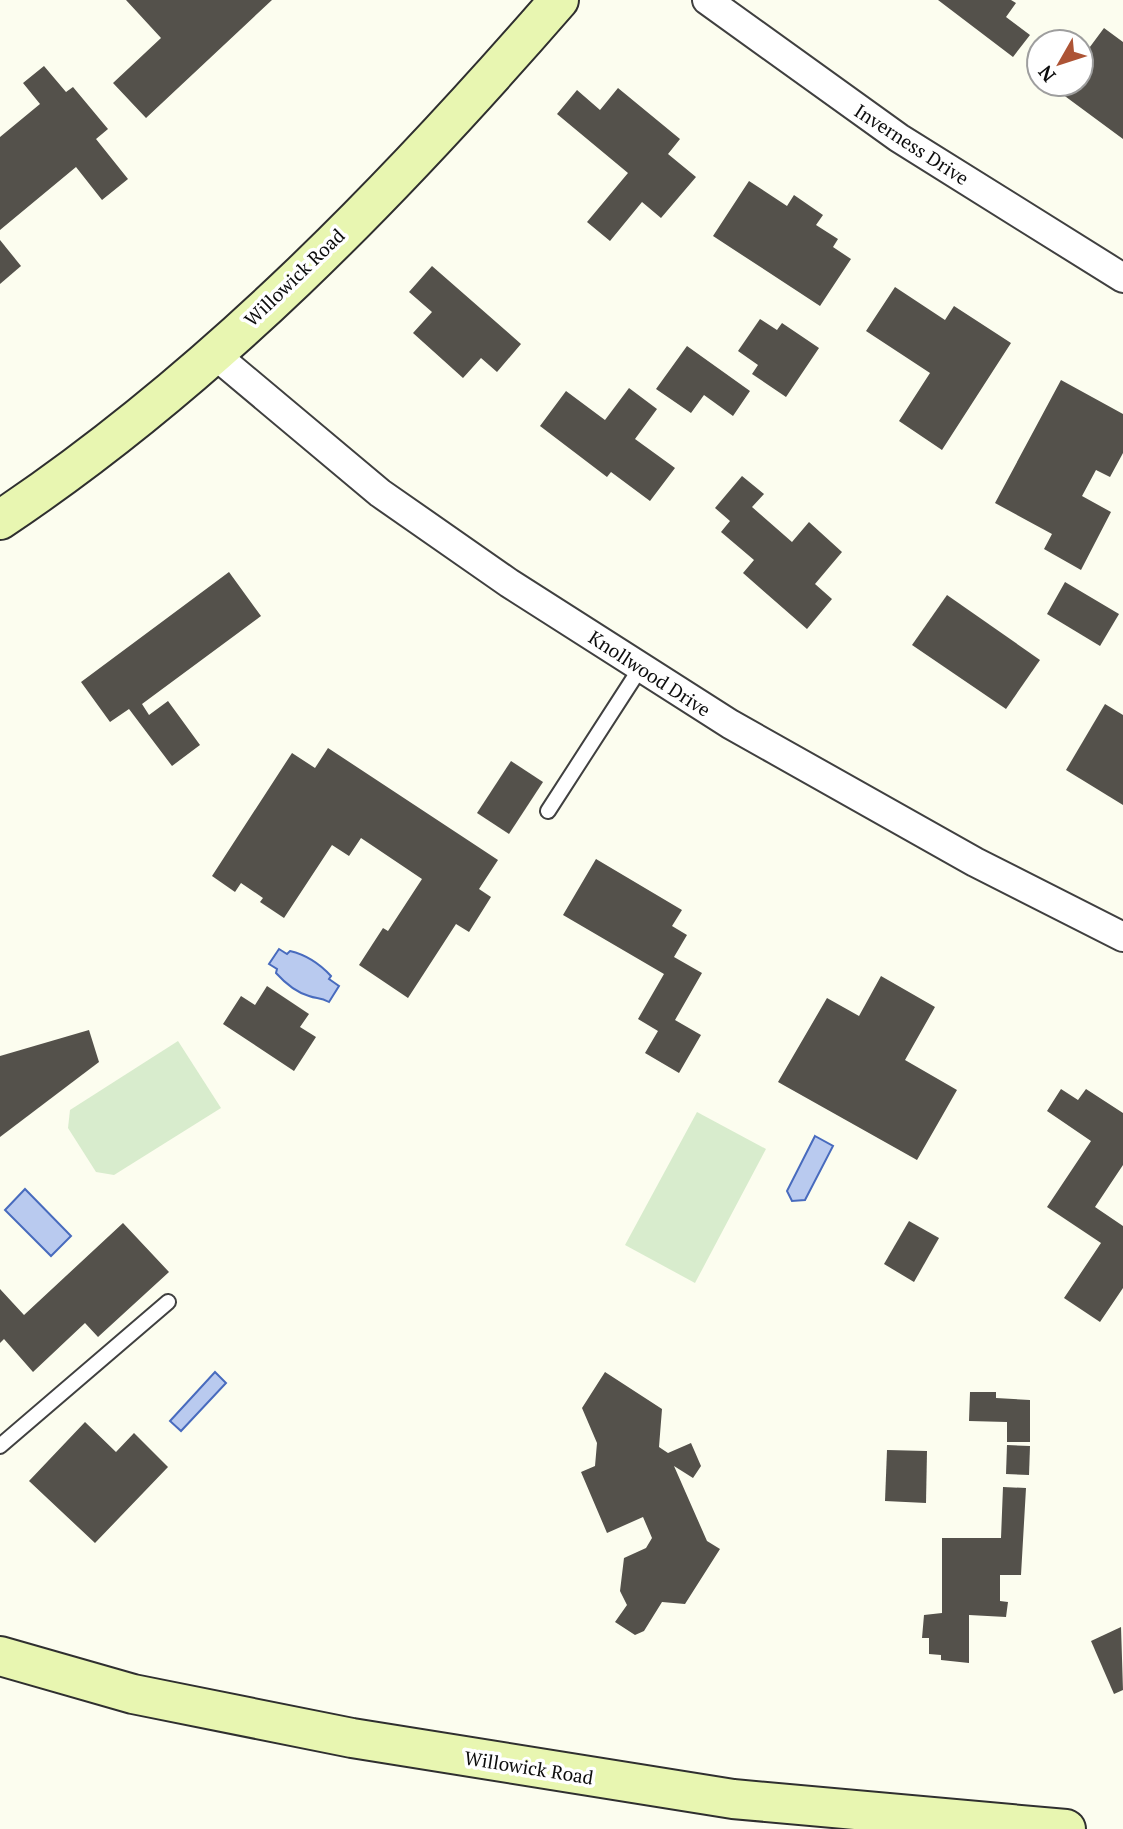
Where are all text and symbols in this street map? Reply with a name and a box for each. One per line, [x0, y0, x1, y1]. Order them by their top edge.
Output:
north arrow [1025, 28, 1095, 98]
text: N [1032, 60, 1061, 87]
street label: Inverness Drive [850, 98, 974, 190]
street label: Willowick Road [238, 222, 350, 331]
street label: Knollwood Drive [584, 624, 716, 722]
street label: Willowick Road [463, 1744, 596, 1790]

